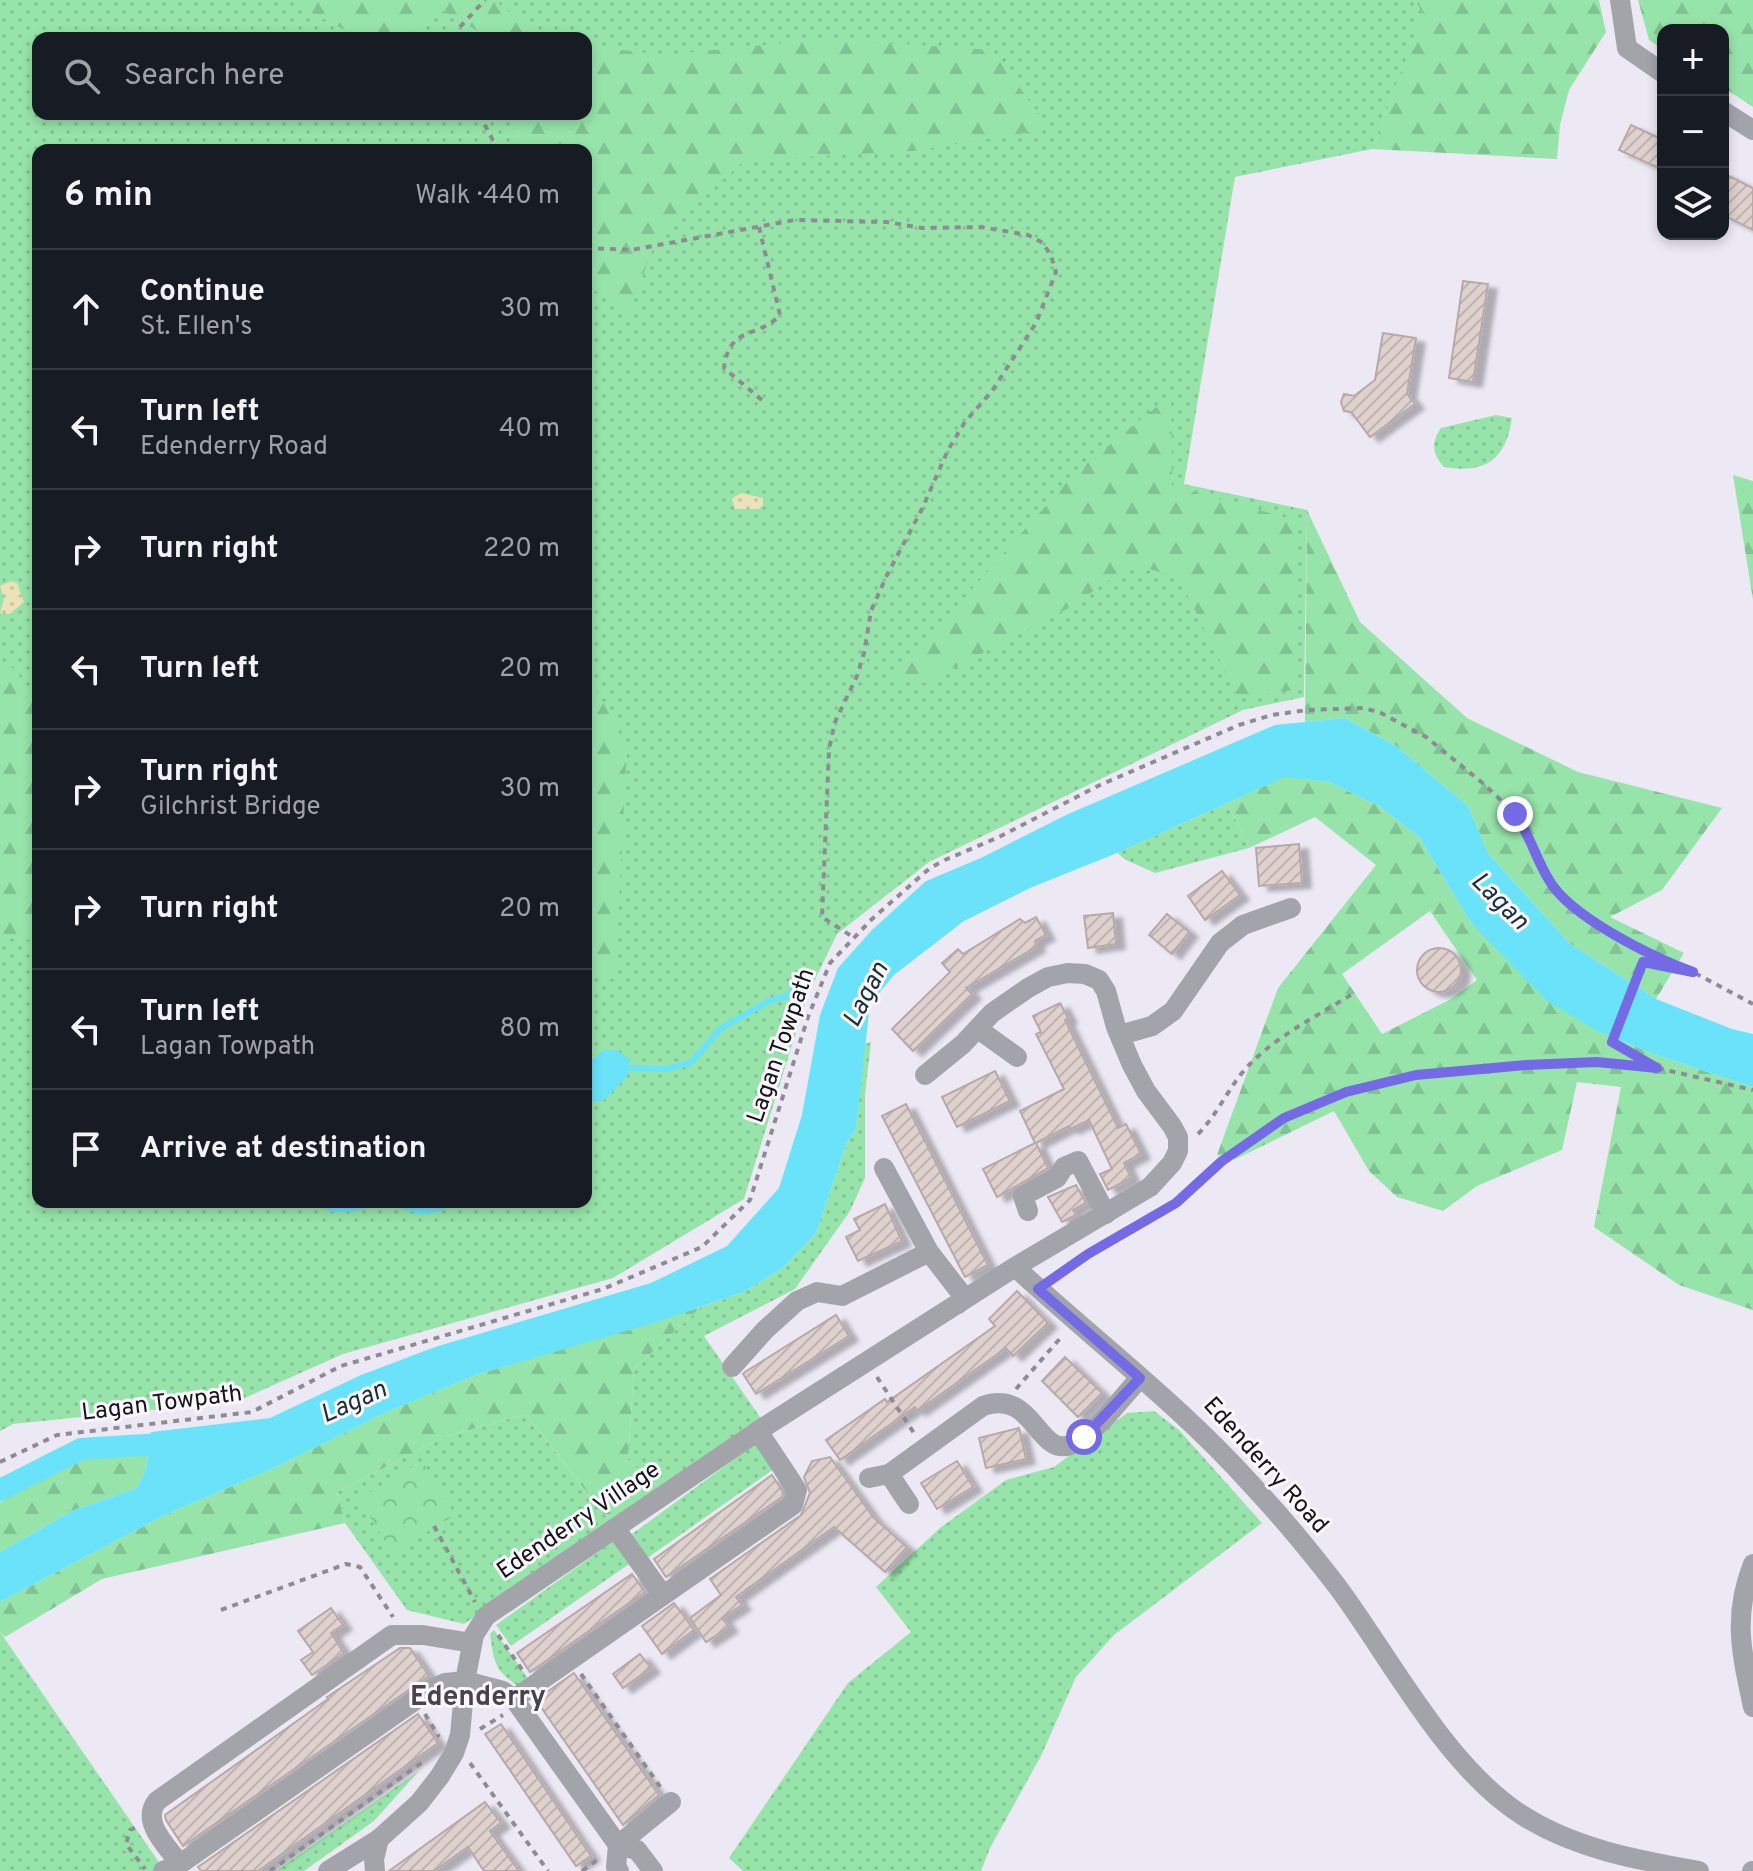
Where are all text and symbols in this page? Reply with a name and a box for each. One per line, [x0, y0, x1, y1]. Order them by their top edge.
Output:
map controls [1657, 24, 1729, 240]
button: + [1657, 24, 1729, 96]
search box [32, 32, 592, 120]
icon: search [60, 54, 104, 98]
text: Search here [124, 58, 284, 95]
button: − [1657, 96, 1729, 168]
button: layers [1657, 168, 1729, 240]
text: 6 min [64, 175, 153, 218]
text: Walk · 440 m [415, 180, 560, 213]
text: Continue [140, 274, 265, 311]
icon: ahead [64, 287, 108, 331]
text: 30 m [500, 293, 560, 326]
text: St. Ellen's [140, 311, 252, 344]
text: Turn left [140, 394, 260, 431]
icon: left [64, 407, 108, 451]
text: 40 m [499, 413, 560, 446]
text: Edenderry Road [140, 431, 328, 464]
icon: right [64, 527, 108, 571]
text: Turn right [140, 531, 278, 568]
text: 220 m [483, 533, 560, 566]
icon: left [64, 647, 108, 691]
text: Turn left [140, 651, 260, 688]
text: 20 m [499, 653, 560, 686]
text: Turn right [140, 754, 278, 791]
icon: right [64, 767, 108, 811]
text: 30 m [500, 773, 560, 806]
text: Gilchrist Bridge [140, 791, 321, 824]
route end [1497, 796, 1533, 832]
water label: Lagan [1463, 866, 1535, 938]
icon: right [64, 887, 108, 931]
text: Turn right [140, 891, 278, 928]
text: 20 m [499, 893, 560, 926]
water label: Lagan [837, 957, 897, 1033]
street label: Lagan Towpath [742, 965, 822, 1127]
text: Turn left [140, 994, 260, 1031]
icon: left [64, 1007, 108, 1051]
text: 80 m [500, 1013, 560, 1046]
text: Lagan Towpath [140, 1031, 315, 1064]
icon: arrive [64, 1127, 108, 1171]
text: Arrive at destination [140, 1131, 426, 1168]
water label: Lagan [316, 1374, 392, 1432]
street label: Lagan Towpath [80, 1379, 244, 1429]
street label: Edenderry Road [1196, 1392, 1334, 1540]
route start [1066, 1419, 1102, 1455]
street label: Edenderry Village [492, 1455, 666, 1587]
district label: Edenderry [410, 1680, 546, 1716]

